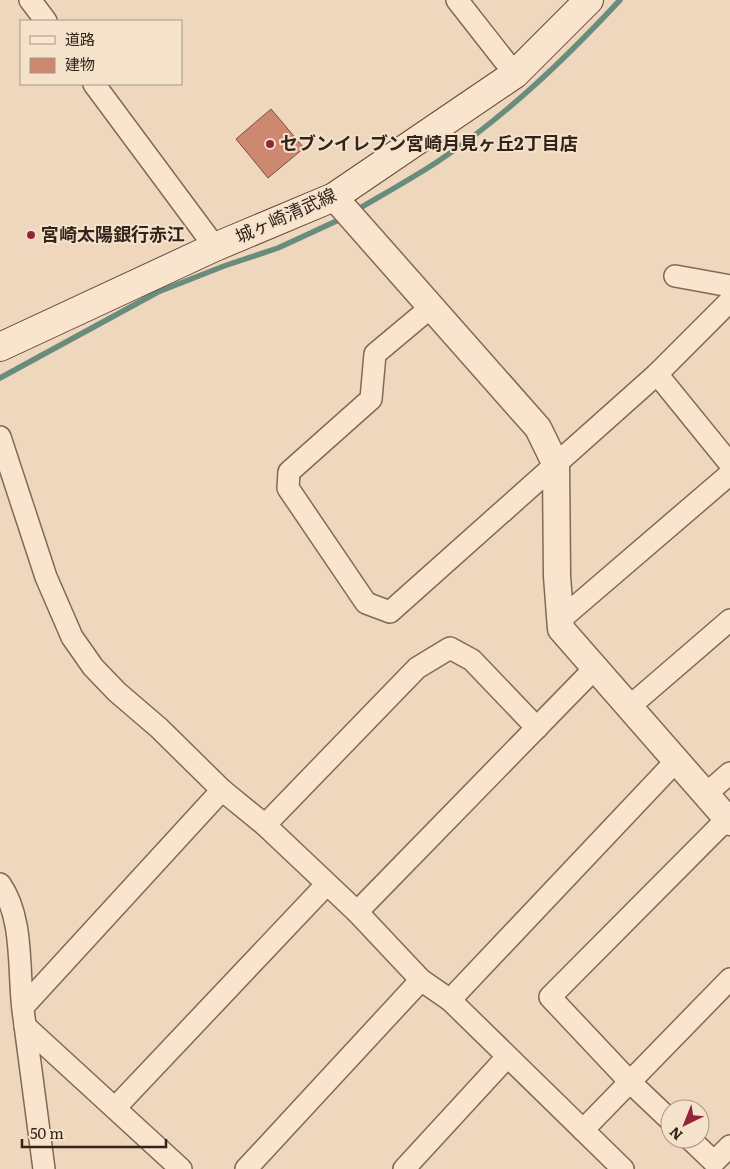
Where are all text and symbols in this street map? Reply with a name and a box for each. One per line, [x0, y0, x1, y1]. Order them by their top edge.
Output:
legend [20, 20, 182, 85]
text: 道路 [65, 27, 95, 50]
text: 建物 [65, 52, 95, 75]
place label: セブンイレブン宮崎月見ヶ丘2丁目店 [280, 129, 578, 156]
marker: セブンイレブン宮崎月見ヶ丘2丁目店 [264, 138, 276, 150]
street label: 城ヶ崎清武線 [231, 180, 340, 249]
place label: 宮崎太陽銀行赤江 [41, 220, 185, 247]
marker: 宮崎太陽銀行赤江 [25, 229, 37, 241]
north arrow [660, 1099, 710, 1149]
scale bar [22, 1116, 166, 1148]
text: 50 m [30, 1121, 64, 1144]
text: N [664, 1123, 687, 1146]

